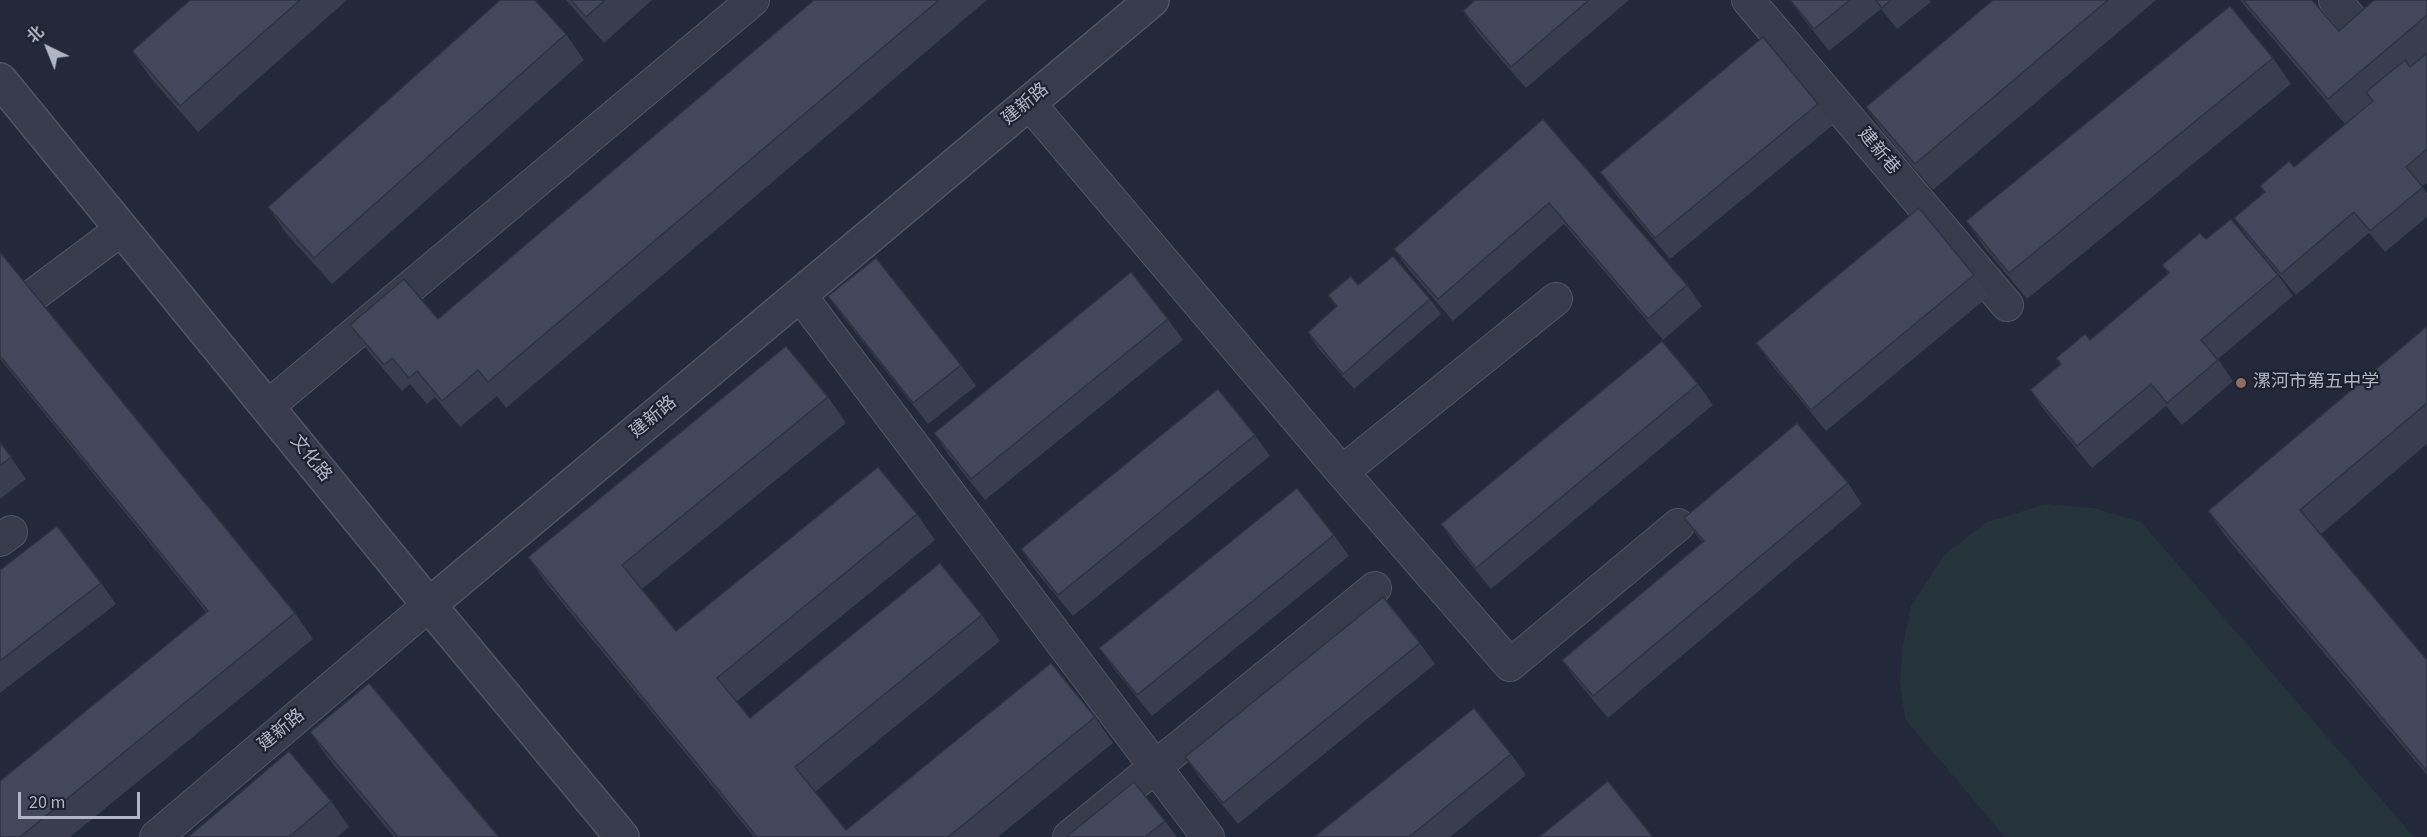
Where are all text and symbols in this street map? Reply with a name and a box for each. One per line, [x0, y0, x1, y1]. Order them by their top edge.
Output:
north arrow [18, 18, 78, 78]
text: 北 [22, 21, 49, 48]
street label: 建新路 [998, 79, 1054, 131]
street label: 建新巷 [1852, 124, 1904, 180]
place label: 漯河市第五中学 [2253, 372, 2379, 394]
marker: 漯河市第五中学 [2234, 376, 2248, 390]
street label: 建新路 [626, 392, 682, 444]
street label: 文化路 [285, 431, 335, 487]
street label: 建新路 [254, 705, 310, 757]
scale bar [21, 780, 142, 818]
text: 20 m [29, 790, 65, 815]

